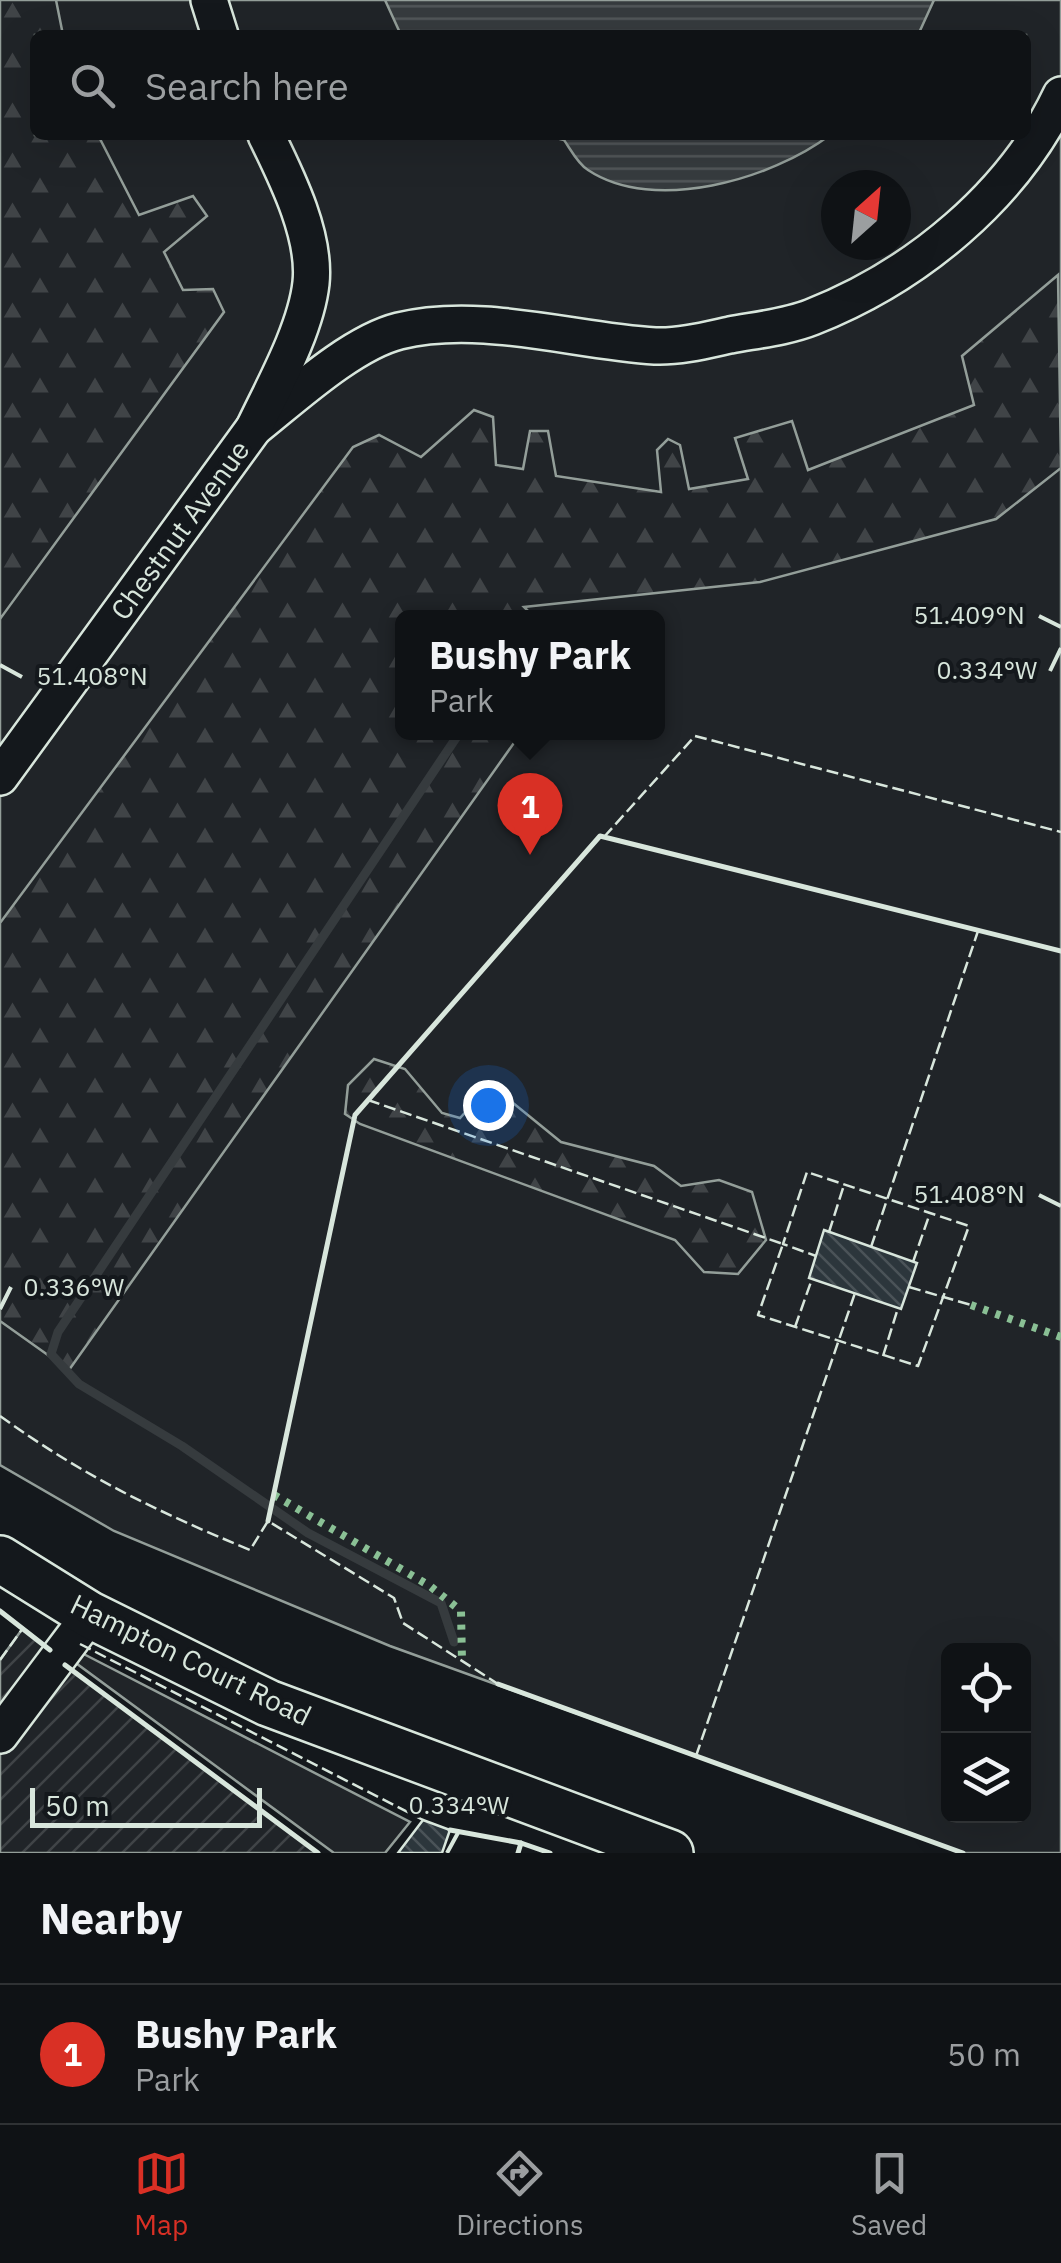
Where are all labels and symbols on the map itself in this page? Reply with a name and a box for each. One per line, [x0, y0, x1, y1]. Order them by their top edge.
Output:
north arrow [821, 170, 911, 260]
street label: Chestnut Avenue [102, 432, 257, 627]
text: 51.409°N [913, 598, 1025, 631]
text: 0.334°W [937, 653, 1037, 686]
text: 51.408°N [36, 659, 148, 692]
pin: 1 [498, 772, 562, 855]
your location [463, 1080, 514, 1131]
text: 51.408°N [913, 1177, 1025, 1210]
text: 0.336°W [24, 1270, 124, 1303]
street label: Hampton Court Road [65, 1585, 318, 1734]
scale bar [30, 1783, 262, 1828]
text: 0.334°W [409, 1788, 509, 1821]

